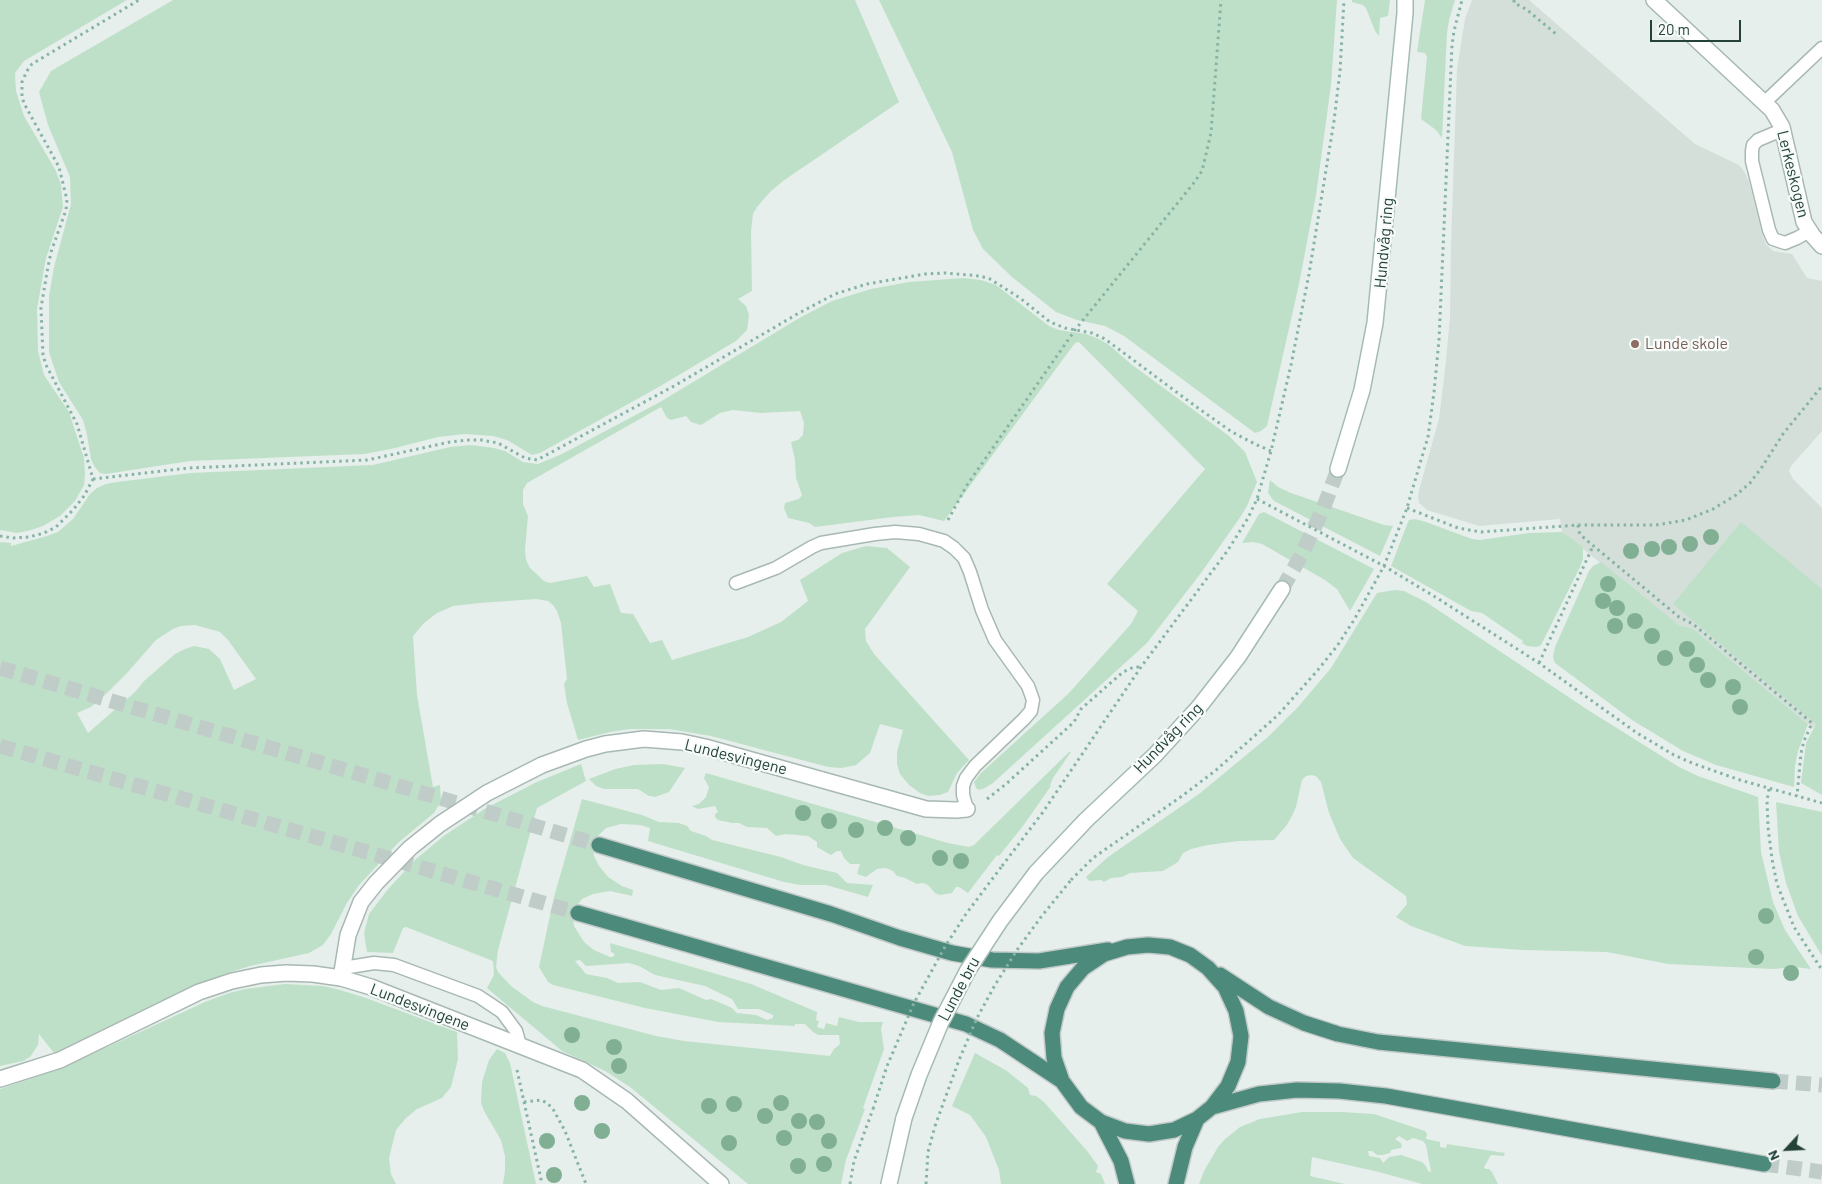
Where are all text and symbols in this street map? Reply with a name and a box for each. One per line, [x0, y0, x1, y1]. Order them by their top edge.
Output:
scale bar [1652, 10, 1743, 42]
text: 20 m [1658, 20, 1690, 38]
street label: Lerkeskogen [1773, 128, 1813, 220]
street label: Hundvåg ring [1370, 197, 1398, 289]
place label: Lunde skole [1645, 334, 1728, 354]
marker: Lunde skole [1629, 338, 1641, 350]
street label: Hundvåg ring [1130, 699, 1206, 777]
street label: Lundesvingene [683, 735, 789, 779]
street label: Lunde bru [934, 954, 984, 1024]
street label: Lundesvingene [368, 979, 472, 1035]
north arrow [1762, 1124, 1812, 1174]
text: N [1763, 1148, 1783, 1163]

